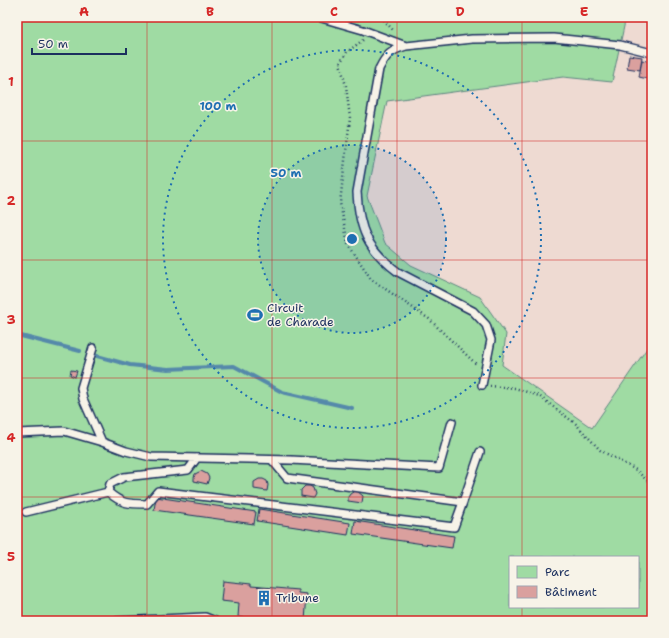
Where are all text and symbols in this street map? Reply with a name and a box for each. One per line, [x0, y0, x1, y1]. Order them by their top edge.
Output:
text: A [79, 3, 89, 20]
text: B [206, 3, 214, 20]
text: C [330, 3, 338, 20]
text: D [455, 3, 465, 20]
text: E [580, 3, 589, 20]
scale bar [32, 30, 126, 56]
text: 50 m [38, 36, 68, 52]
text: 1 [8, 73, 14, 90]
text: 100 m [200, 98, 237, 114]
text: 50 m [271, 165, 302, 181]
text: 2 [6, 192, 16, 209]
centre of rings [345, 232, 359, 246]
place label: Circuit de Charade [267, 300, 334, 330]
sports icon: Circuit de Charade [246, 306, 264, 324]
text: 3 [6, 311, 16, 328]
text: 4 [6, 429, 16, 446]
text: 5 [7, 548, 15, 565]
legend [509, 556, 639, 608]
text: Parc [545, 564, 570, 580]
text: Bâtiment [545, 584, 597, 600]
building icon: Tribune [255, 589, 273, 607]
place label: Tribune [276, 590, 319, 606]

